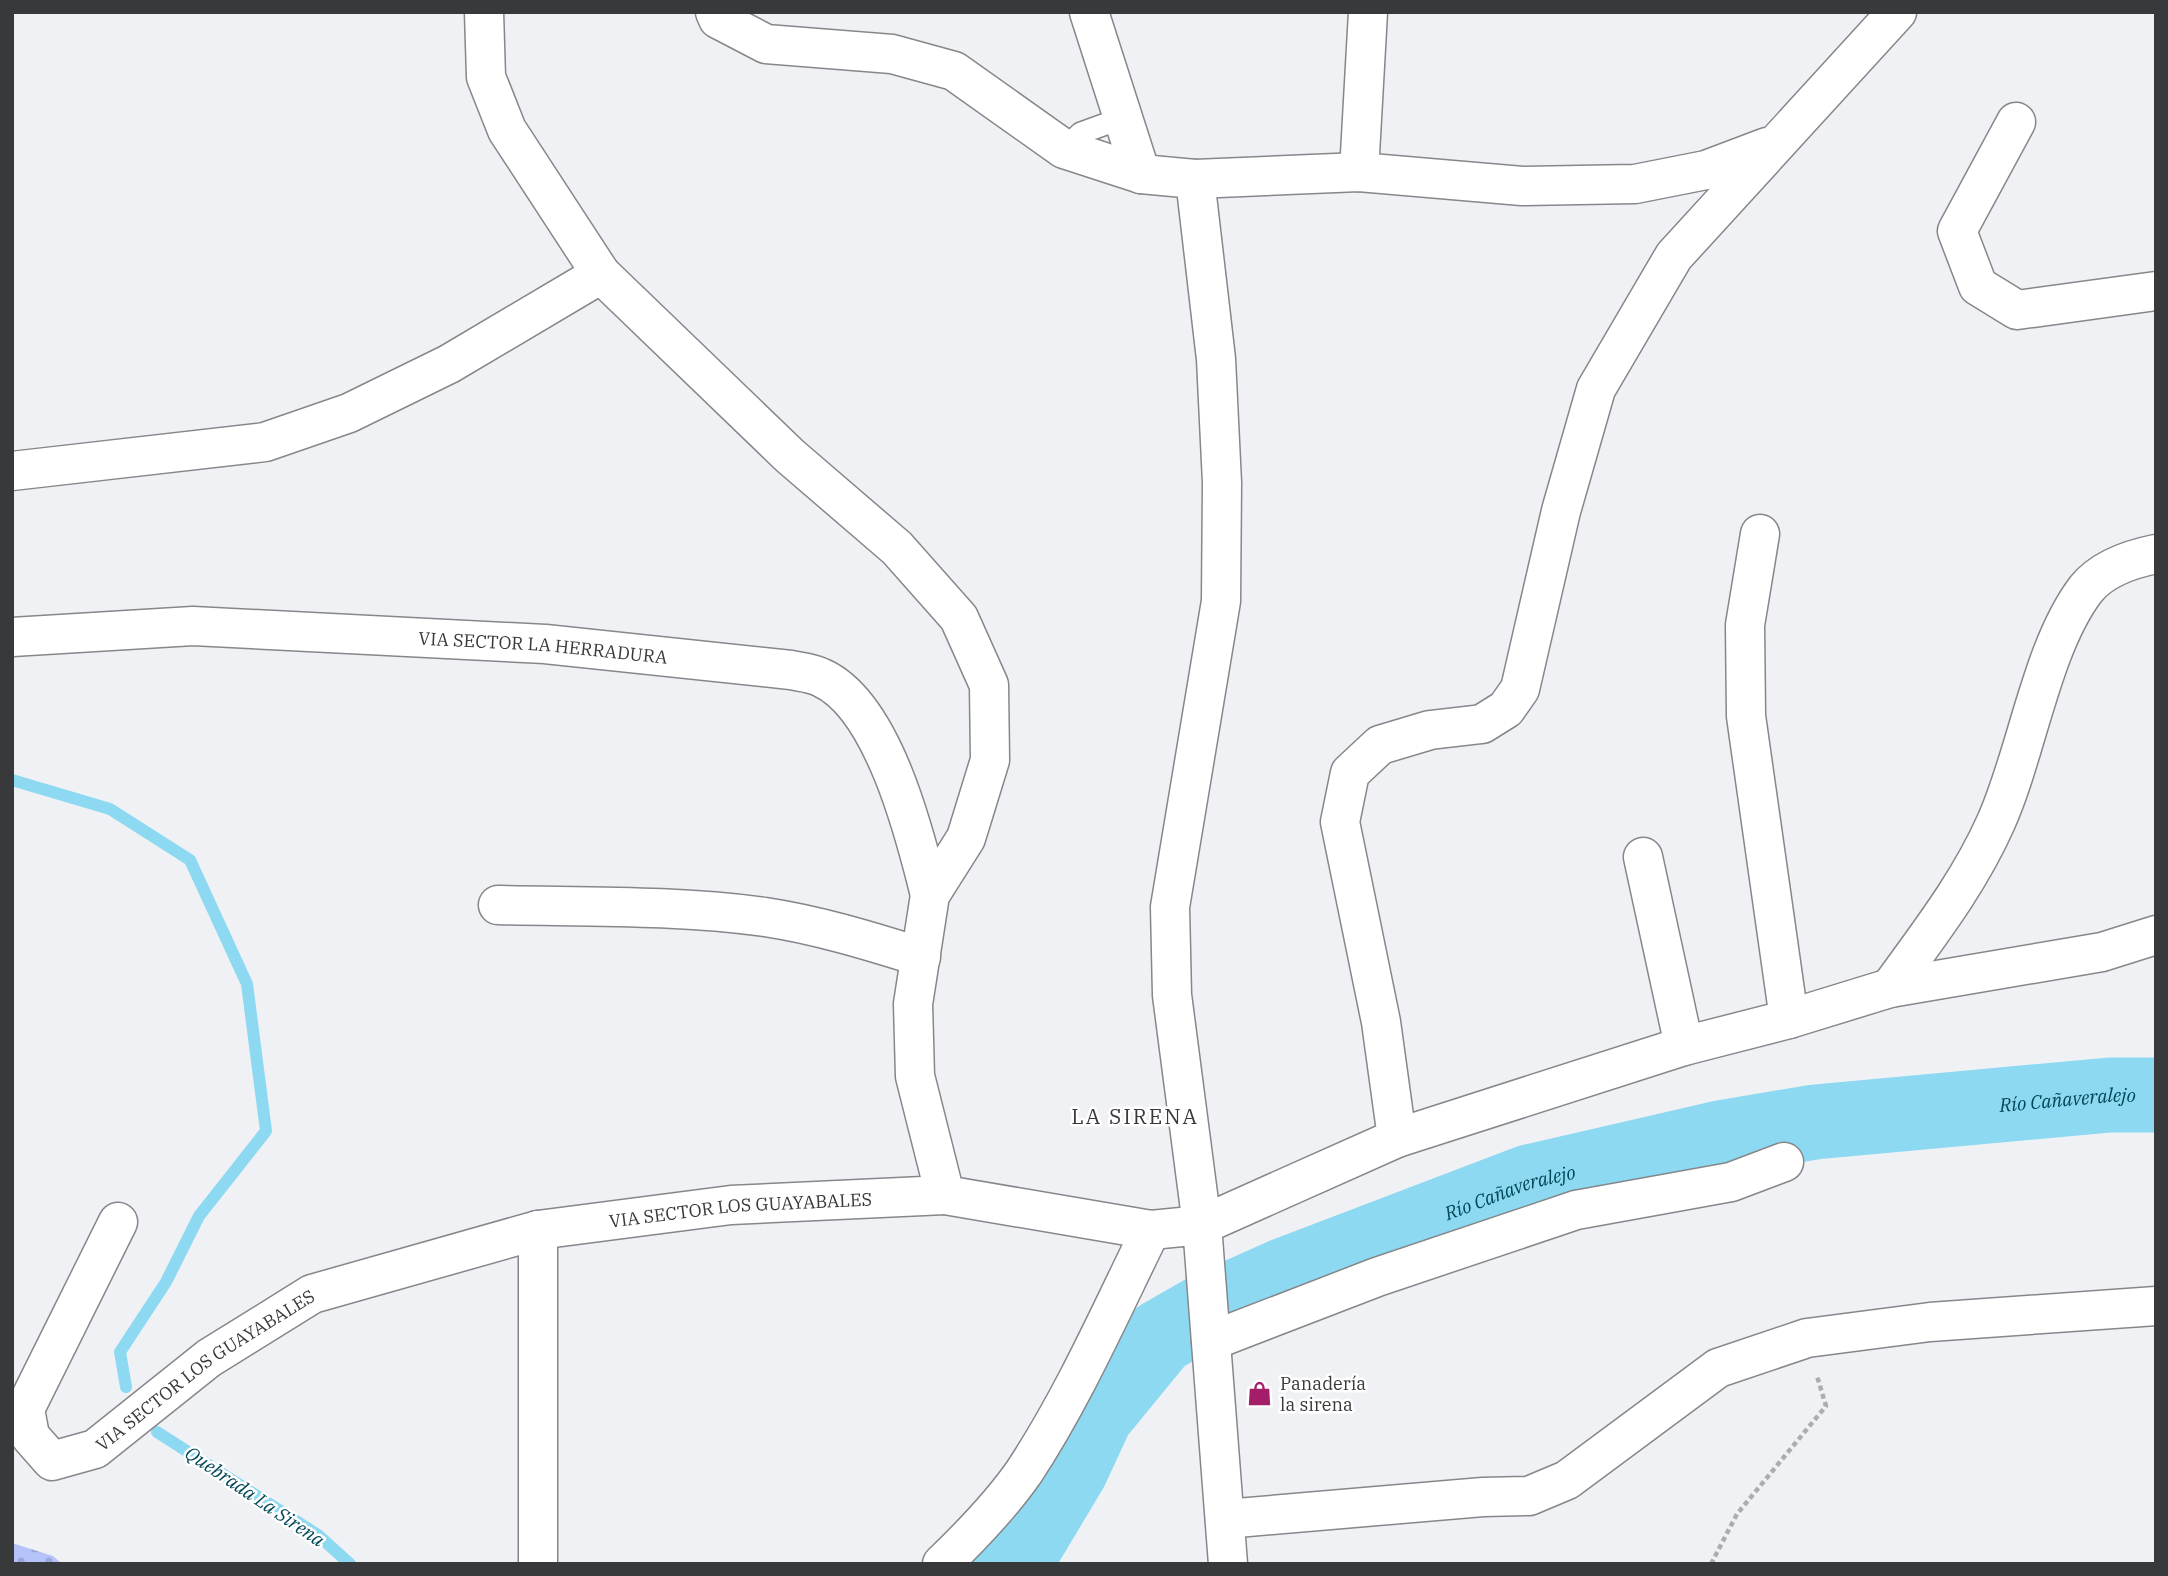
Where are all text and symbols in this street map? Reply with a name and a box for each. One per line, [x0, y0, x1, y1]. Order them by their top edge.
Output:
street label: VIA SECTOR LA HERRADURA [418, 626, 669, 668]
water label: Río Cañaveralejo [1997, 1083, 2136, 1117]
district label: LA SIRENA [1071, 1102, 1199, 1130]
water label: Río Cañaveralejo [1440, 1160, 1578, 1225]
street label: VIA SECTOR LOS GUAYABALES [608, 1187, 873, 1232]
street label: VIA SECTOR LOS GUAYABALES [91, 1284, 319, 1456]
place label: Panadería la sirena [1280, 1372, 1366, 1416]
shop icon: Panadería la sirena [1246, 1379, 1274, 1407]
water label: Quebrada La Sirena [181, 1440, 330, 1552]

